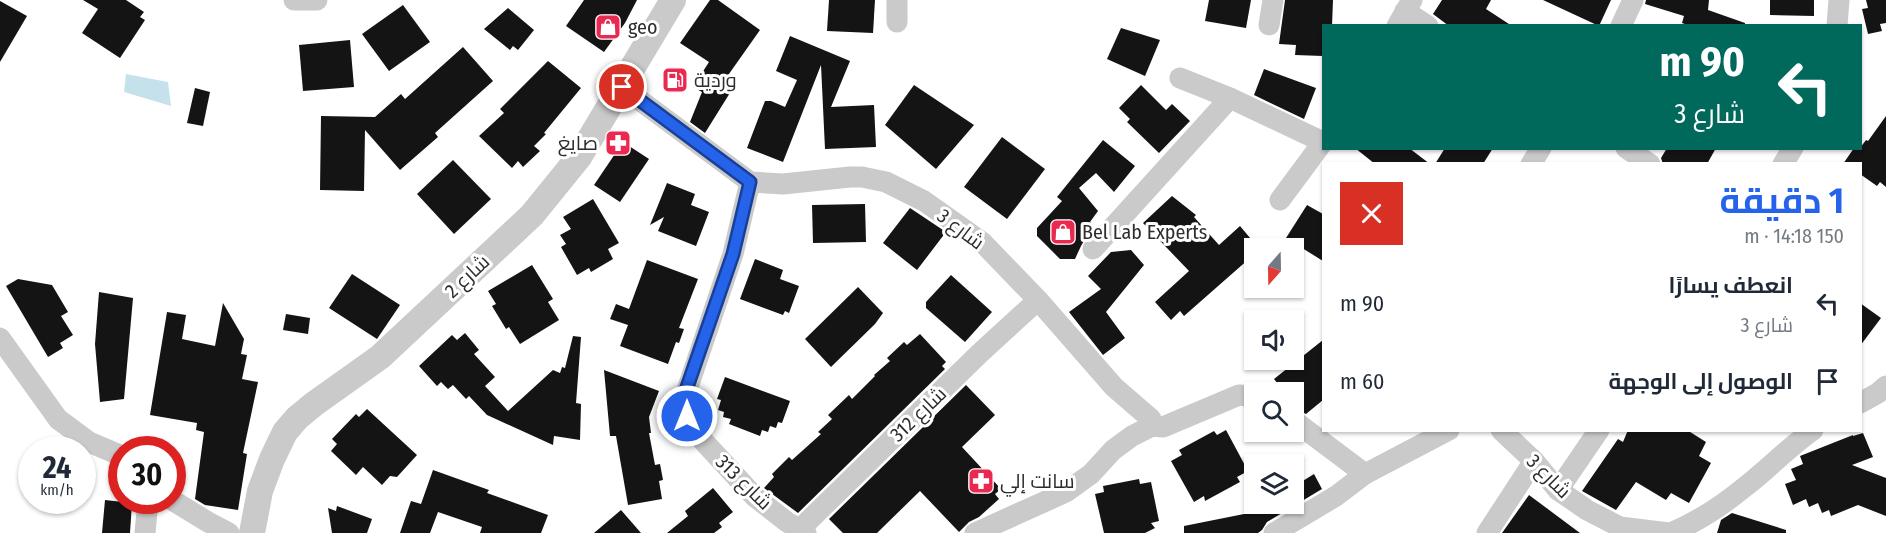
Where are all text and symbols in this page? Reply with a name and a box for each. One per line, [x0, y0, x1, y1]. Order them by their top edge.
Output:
shop icon: geo [593, 12, 623, 42]
place label: geo [628, 15, 657, 39]
text: 90 m [1660, 37, 1745, 87]
icon: left [1766, 48, 1844, 126]
pin [596, 61, 647, 112]
fuel station icon: وردية [660, 65, 690, 95]
place label: وردية [694, 68, 737, 92]
icon: arrive [605, 70, 638, 103]
text: شارع 3 [1674, 98, 1745, 130]
pharmacy icon: صايغ [603, 128, 633, 158]
place label: صايغ [558, 131, 598, 157]
text: 1 دقيقة [1720, 179, 1844, 223]
button: close [1340, 182, 1403, 245]
street label: شارع 3 [932, 204, 989, 256]
shop icon: Bel Lab Experts [1048, 217, 1078, 247]
place label: Bel Lab Experts [1082, 220, 1207, 244]
text: 150 m · 14:18 [1744, 224, 1844, 248]
north arrow [1244, 238, 1304, 298]
map controls [1244, 238, 1304, 514]
street label: شارع 2 [440, 249, 496, 304]
text: انعطف يسارًا [1668, 272, 1793, 299]
icon: left [1811, 287, 1844, 320]
text: 90 m [1340, 290, 1384, 317]
button: sound [1244, 310, 1304, 370]
text: شارع 3 [1741, 313, 1793, 337]
icon: arrive [1811, 365, 1844, 398]
text: 60 m [1340, 368, 1384, 395]
text: الوصول إلى الوجهة [1609, 368, 1793, 395]
street label: شارع 312 [885, 382, 952, 448]
button: search [1244, 382, 1304, 442]
position arrow [655, 384, 719, 448]
speed limit sign: 30 [108, 436, 186, 514]
street label: شارع 313 [710, 449, 777, 516]
street label: شارع 3 [1521, 449, 1576, 504]
text: 24 [43, 450, 71, 486]
button: layers [1244, 454, 1304, 514]
pharmacy icon: سانت إلي [966, 466, 996, 496]
place label: سانت إلي [1000, 469, 1075, 497]
text: km/h [40, 481, 74, 499]

